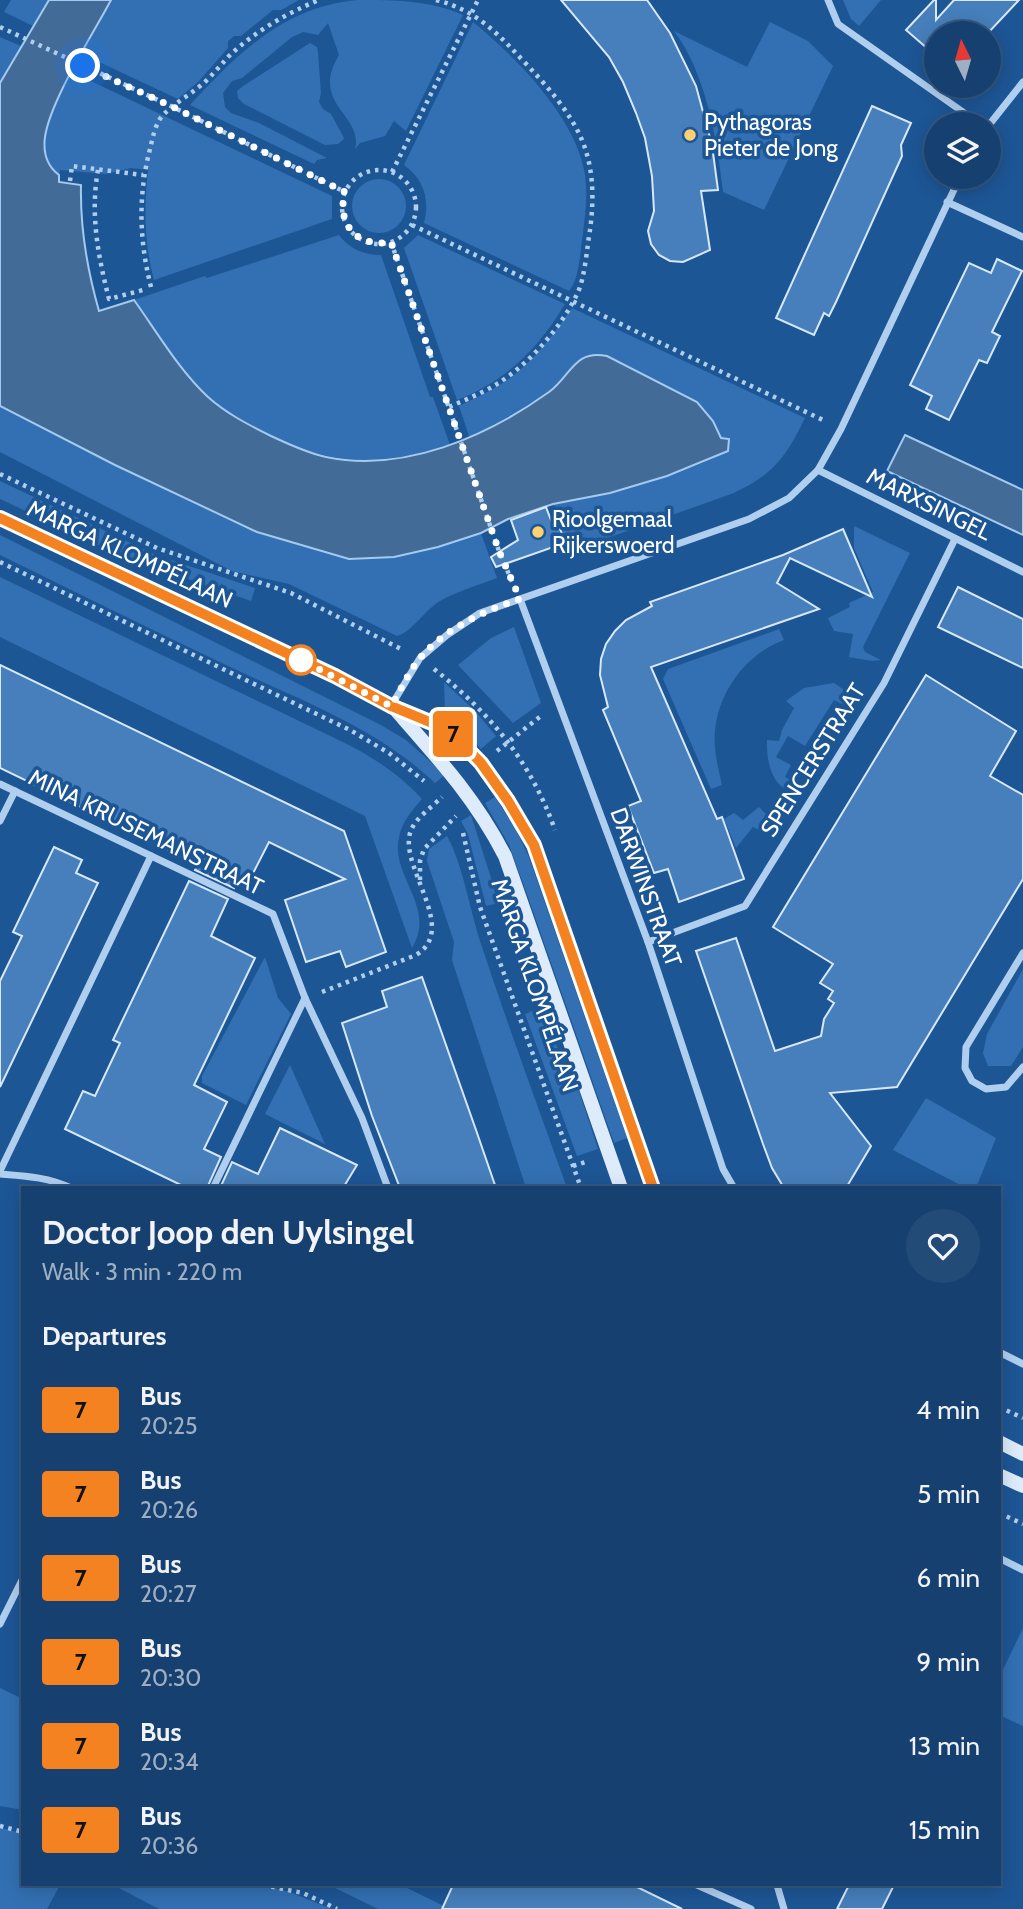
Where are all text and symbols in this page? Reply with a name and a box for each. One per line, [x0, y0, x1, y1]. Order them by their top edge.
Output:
north arrow [924, 21, 1001, 98]
map controls [924, 21, 1001, 189]
your location [65, 48, 100, 83]
place label: Pythagoras Pieter de Jong [704, 108, 838, 162]
button: layers [924, 112, 1001, 189]
marker: Pythagoras Pieter de Jong [682, 127, 698, 143]
street label: MARXSINGEL [862, 462, 996, 546]
street label: MARGA KLOMPÉLAAN [23, 493, 238, 614]
place label: Rioolgemaal Rijkerswoerd [552, 505, 675, 559]
marker: Rioolgemaal Rijkerswoerd [530, 524, 546, 540]
unlabelled marker [286, 645, 316, 675]
street label: SPENCERSTRAAT [755, 678, 871, 842]
line badge: 7 [430, 711, 476, 757]
text: 7 [447, 719, 459, 748]
street label: MINA KRUSEMANSTRAAT [24, 763, 268, 901]
street label: DARWINSTRAAT [604, 804, 688, 970]
street label: MARGA KLOMPÉLAAN [485, 874, 586, 1095]
button: heart [906, 1209, 980, 1283]
text: Doctor Joop den Uylsingel [42, 1212, 414, 1252]
text: Walk · 3 min · 220 m [42, 1258, 242, 1286]
text: Departures [42, 1320, 166, 1352]
text: Bus [140, 1380, 181, 1412]
text: 4 min [916, 1394, 980, 1426]
text: 7 [74, 1395, 87, 1424]
text: 20:25 [140, 1412, 197, 1440]
text: Bus [140, 1464, 181, 1496]
text: 5 min [917, 1478, 980, 1510]
text: 7 [74, 1479, 87, 1508]
text: 20:26 [140, 1496, 198, 1524]
text: Bus [140, 1548, 181, 1580]
text: 6 min [917, 1562, 980, 1594]
text: 7 [74, 1563, 87, 1592]
text: 20:27 [140, 1580, 197, 1608]
text: Bus [140, 1632, 181, 1664]
text: 9 min [917, 1646, 980, 1678]
text: 7 [74, 1647, 87, 1676]
text: 20:30 [140, 1664, 201, 1692]
text: Bus [140, 1716, 181, 1748]
text: 13 min [909, 1730, 980, 1762]
text: 7 [74, 1731, 87, 1760]
text: 20:34 [140, 1748, 199, 1776]
text: Bus [140, 1800, 181, 1832]
text: 15 min [909, 1814, 980, 1846]
text: 7 [74, 1815, 87, 1844]
text: 20:36 [140, 1832, 198, 1860]

